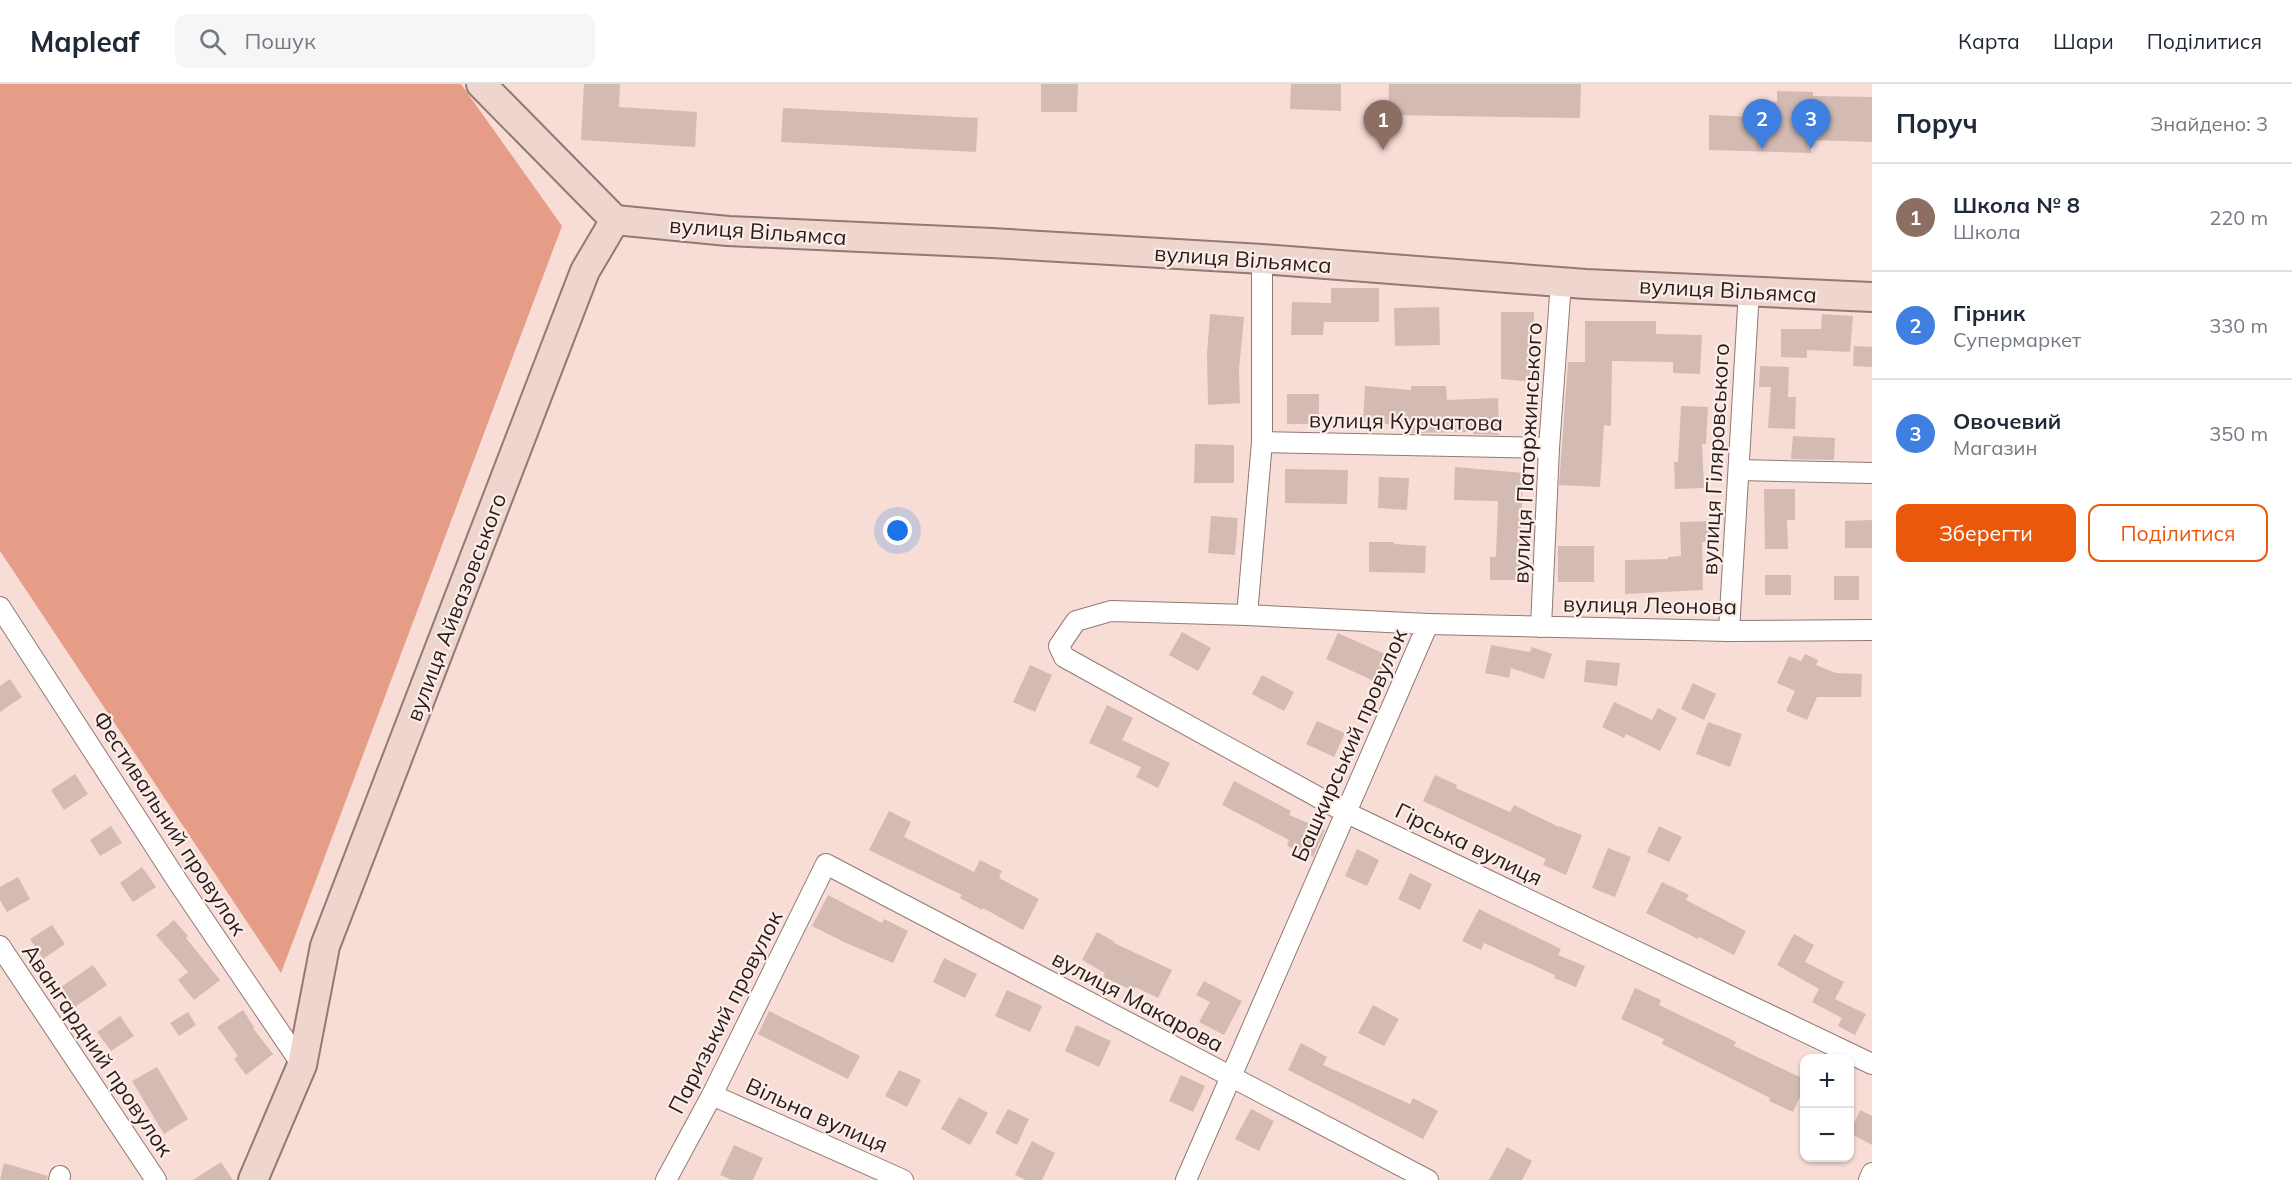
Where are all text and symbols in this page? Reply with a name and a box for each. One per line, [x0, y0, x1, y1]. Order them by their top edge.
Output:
search box [175, 14, 595, 68]
text: Mapleaf [30, 24, 139, 59]
icon: search [196, 25, 229, 58]
text: Пошук [244, 27, 316, 55]
text: Карта [1958, 28, 2020, 54]
text: Шари [2053, 28, 2114, 54]
text: Поділитися [2147, 28, 2262, 54]
pin: 1 [1364, 100, 1402, 150]
pin: 2 [1742, 100, 1782, 149]
pin: 3 [1792, 100, 1830, 149]
text: Поруч [1896, 107, 1978, 140]
text: Знайдено: 3 [2150, 111, 2268, 136]
text: Школа № 8 [1953, 191, 2080, 219]
text: 1 [1910, 205, 1922, 230]
text: 220 m [2209, 205, 2268, 230]
street label: вулиця Вільямса [668, 211, 848, 251]
text: Школа [1953, 219, 2021, 244]
street label: вулиця Вільямса [1153, 239, 1333, 279]
street label: вулиця Вільямса [1638, 271, 1818, 309]
text: Гірник [1953, 299, 2025, 327]
text: 2 [1910, 313, 1922, 338]
text: 330 m [2209, 313, 2268, 338]
street label: вулиця Паторжинського [1506, 322, 1548, 584]
text: Супермаркет [1953, 327, 2081, 352]
street label: вулиця Гіляровського [1695, 342, 1735, 576]
street label: вулиця Курчатова [1309, 405, 1503, 437]
text: Овочевий [1953, 407, 2061, 435]
text: 3 [1910, 421, 1922, 446]
text: 350 m [2209, 421, 2268, 446]
text: Магазин [1953, 435, 2037, 460]
street label: вулиця Айвазовського [400, 489, 512, 725]
button: Зберегти [1896, 504, 2076, 562]
button: Поділитися [2088, 504, 2268, 562]
your location [883, 516, 912, 545]
street label: вулиця Леонова [1563, 589, 1737, 621]
street label: Башкирський провулок [1285, 624, 1413, 866]
street label: Фестивальний провулок [87, 706, 253, 940]
street label: Гірська вулиця [1391, 796, 1547, 892]
street label: Паризький провулок [662, 906, 788, 1118]
street label: Авангардний провулок [16, 938, 180, 1162]
street label: вулиця Макарова [1047, 944, 1229, 1058]
map controls [1800, 1054, 1854, 1162]
button: + [1800, 1054, 1854, 1108]
street label: Вільна вулиця [742, 1071, 892, 1159]
button: − [1800, 1108, 1854, 1162]

